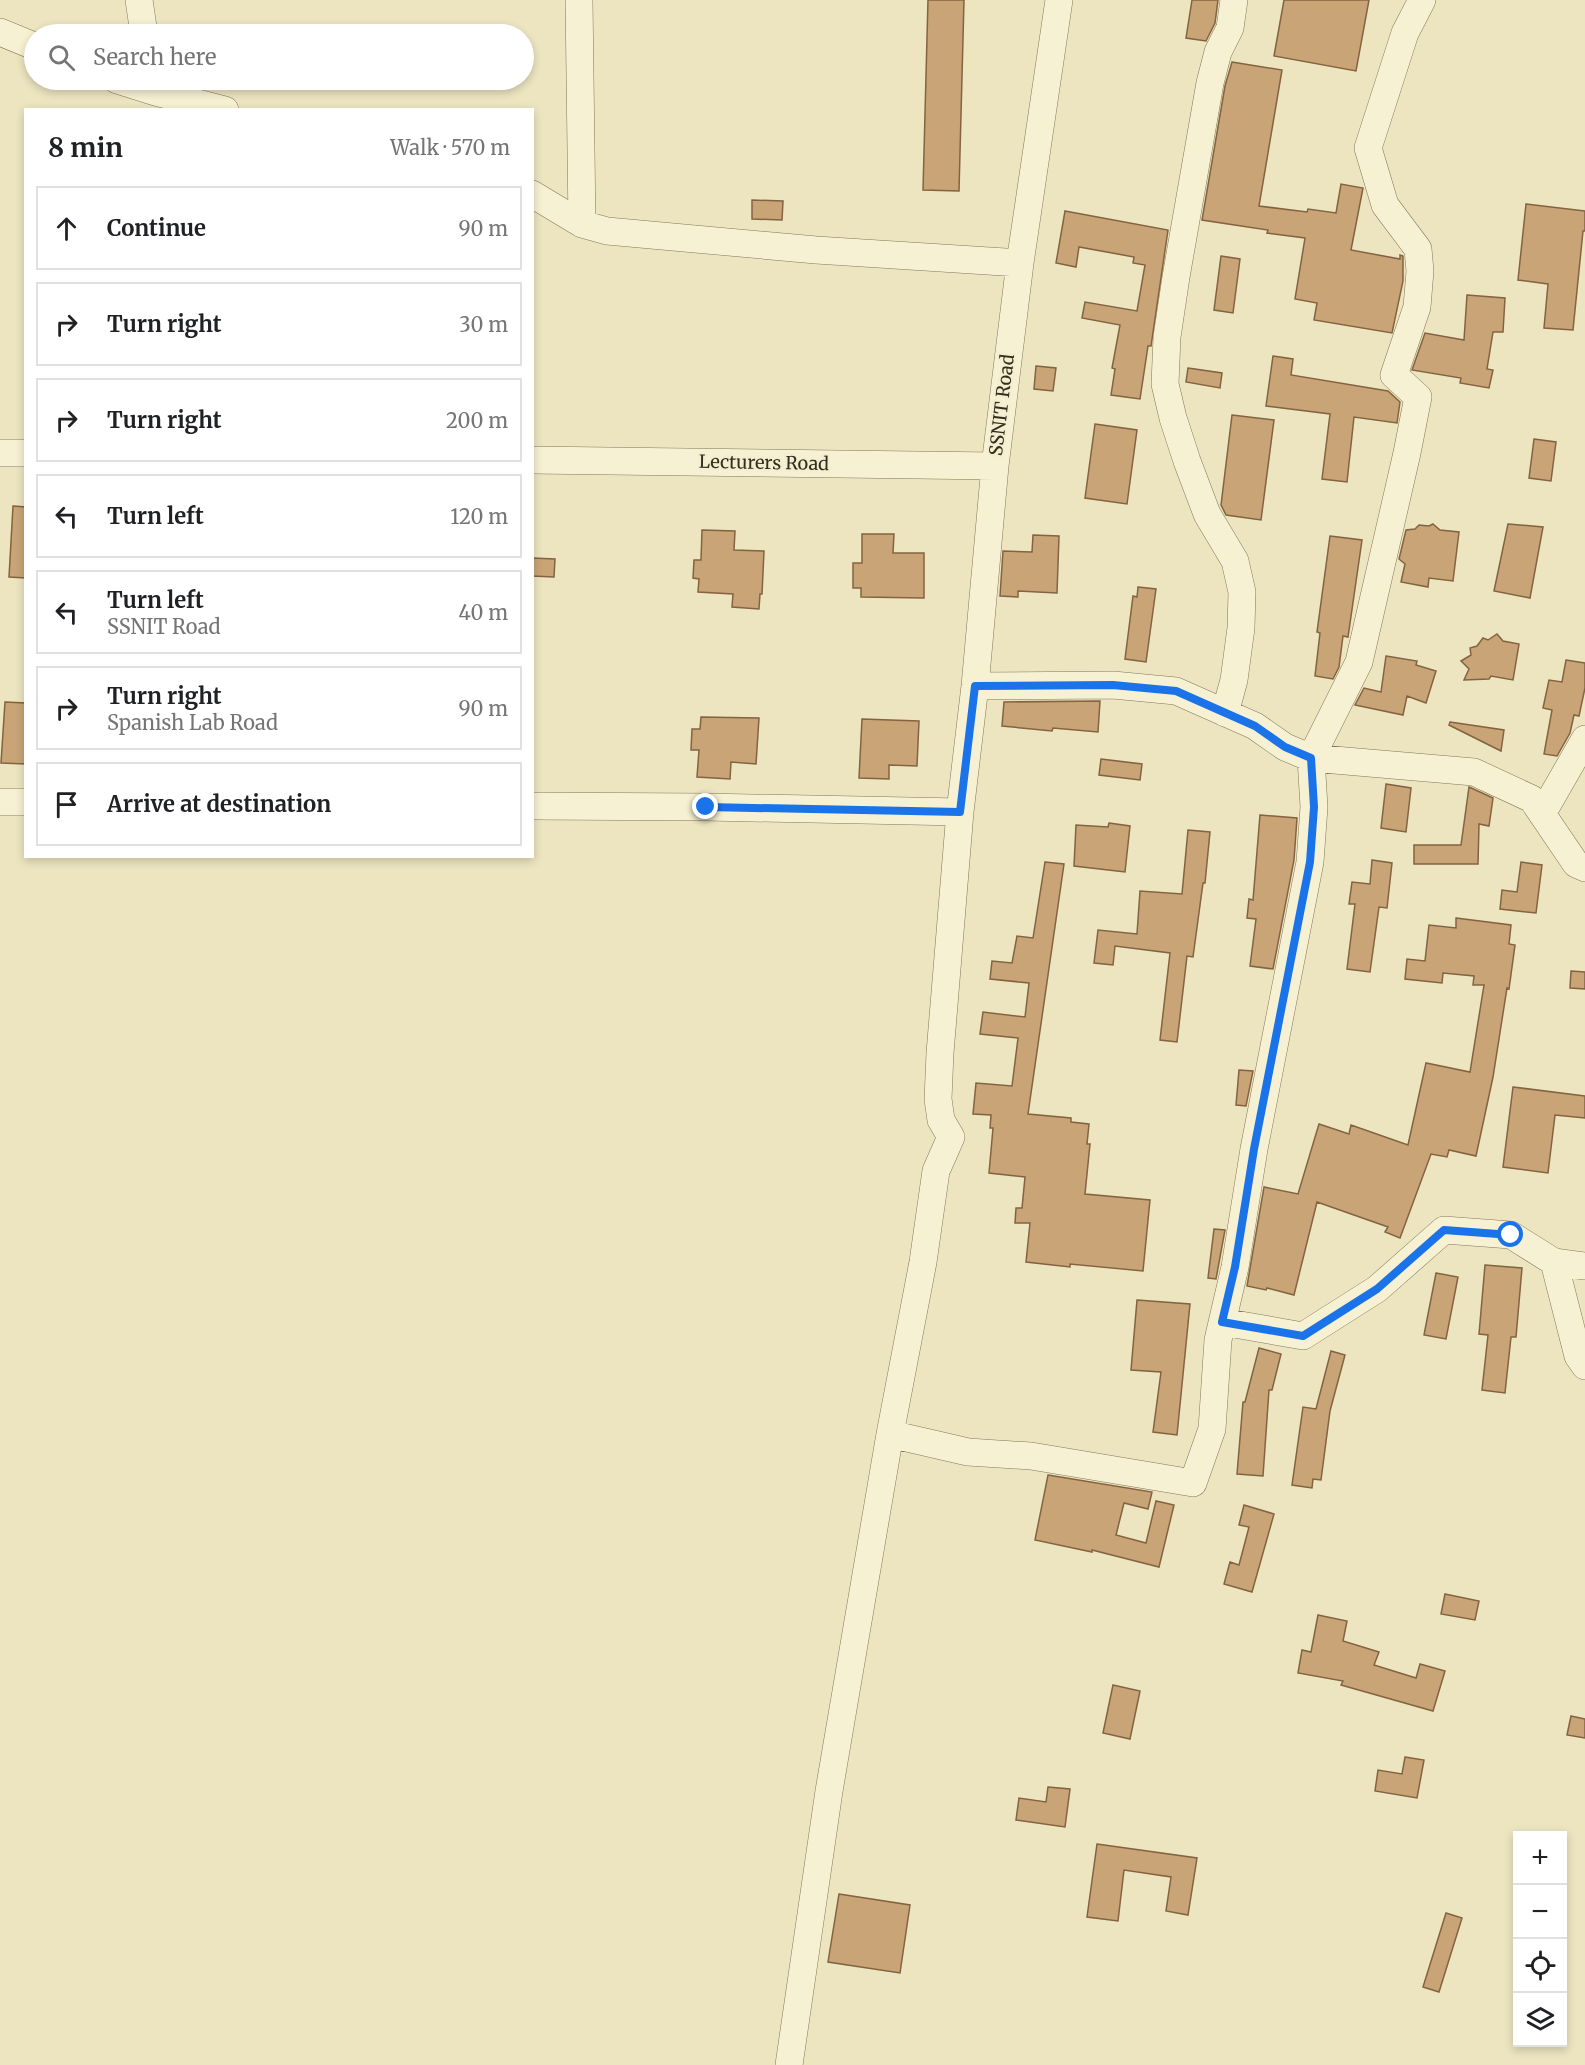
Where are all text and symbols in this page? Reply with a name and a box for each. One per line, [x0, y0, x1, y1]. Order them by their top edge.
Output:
search box [24, 24, 534, 90]
icon: search [45, 41, 78, 74]
text: Search here [93, 43, 216, 71]
text: 8 min [48, 131, 123, 164]
text: Walk · 570 m [390, 135, 510, 160]
icon: ahead [50, 212, 83, 245]
text: Continue [107, 214, 206, 242]
text: 90 m [458, 216, 508, 241]
icon: right [50, 308, 83, 341]
text: Turn right [107, 310, 221, 338]
text: 30 m [459, 312, 508, 337]
street label: SSNIT Road [984, 353, 1019, 457]
icon: right [50, 404, 83, 437]
text: Turn right [107, 406, 221, 434]
text: 200 m [446, 408, 508, 433]
street label: Lecturers Road [699, 450, 829, 475]
icon: left [50, 500, 83, 533]
text: Turn left [107, 502, 204, 530]
text: 120 m [450, 504, 508, 529]
text: Turn left [107, 586, 204, 614]
icon: left [50, 596, 83, 629]
text: 40 m [458, 600, 508, 625]
text: SSNIT Road [107, 614, 221, 639]
text: Turn right [107, 682, 221, 710]
icon: right [50, 692, 83, 725]
text: 90 m [458, 696, 508, 721]
text: Spanish Lab Road [107, 710, 278, 735]
icon: arrive [50, 788, 83, 821]
text: Arrive at destination [107, 790, 331, 818]
route end [692, 793, 718, 819]
route start [1497, 1221, 1523, 1247]
map controls [1513, 1831, 1567, 2047]
button: + [1513, 1831, 1567, 1885]
button: − [1513, 1885, 1567, 1939]
button: locate [1513, 1939, 1567, 1993]
button: layers [1513, 1993, 1567, 2047]

